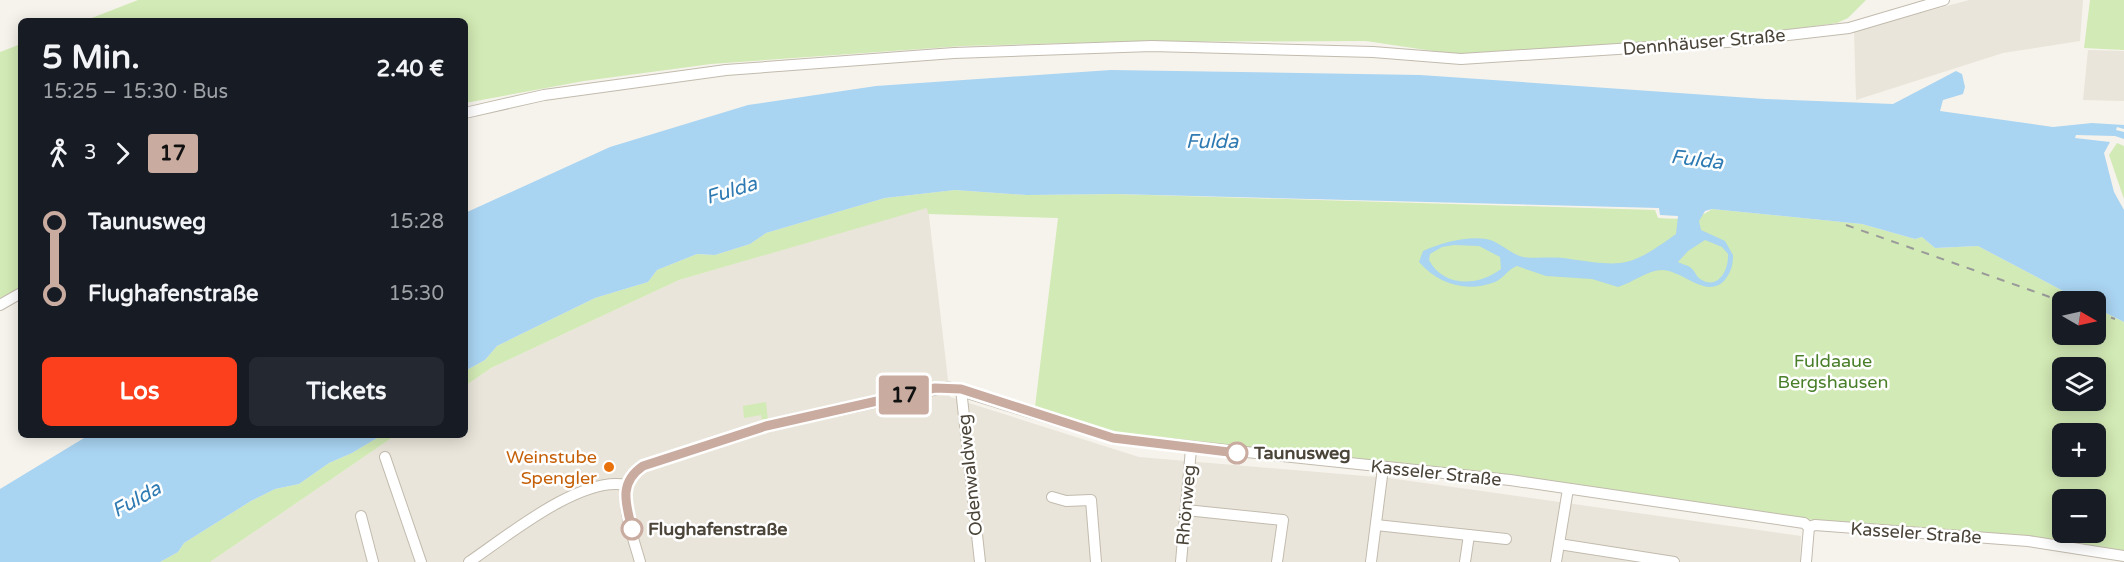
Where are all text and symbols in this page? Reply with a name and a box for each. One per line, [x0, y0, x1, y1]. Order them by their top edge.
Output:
street label: Dennhäuser Straße [1622, 24, 1786, 60]
text: 5 Min. [42, 38, 140, 77]
text: 2.40 € [377, 56, 444, 82]
text: 15:25 – 15:30 · Bus [42, 80, 228, 104]
water label: Fulda [1186, 130, 1239, 154]
icon: walk [42, 137, 75, 170]
icon: forward [106, 137, 139, 170]
text: 3 [84, 141, 97, 165]
text: 17 [160, 141, 186, 166]
water label: Fulda [1669, 145, 1725, 175]
water label: Fulda [703, 172, 761, 210]
text: Taunusweg [88, 209, 206, 235]
text: 15:28 [389, 210, 444, 234]
text: Flughafenstraße [88, 281, 259, 307]
text: 15:30 [389, 282, 444, 306]
north arrow [2052, 291, 2106, 345]
map controls [2052, 291, 2106, 543]
park label: Fuldaaue Bergshausen [1778, 350, 1888, 393]
button: Los [42, 357, 237, 426]
button: Tickets [249, 357, 444, 426]
button: layers [2052, 357, 2106, 411]
line badge: 17 [877, 376, 931, 414]
text: 17 [891, 383, 917, 408]
street label: Odenwaldweg [953, 413, 987, 537]
button: + [2052, 423, 2106, 477]
marker: Taunusweg [1226, 442, 1248, 464]
place label: Taunusweg [1253, 442, 1351, 464]
place label: Weinstube Spengler [506, 446, 597, 489]
street label: Kasseler Straße [1369, 455, 1503, 491]
marker: Weinstube Spengler [602, 460, 616, 474]
street label: Rhönweg [1172, 464, 1200, 546]
water label: Fulda [108, 476, 166, 523]
button: − [2052, 489, 2106, 543]
street label: Kasseler Straße [1850, 517, 1982, 549]
marker: Flughafenstraße [621, 518, 643, 540]
place label: Flughafenstraße [648, 518, 788, 540]

